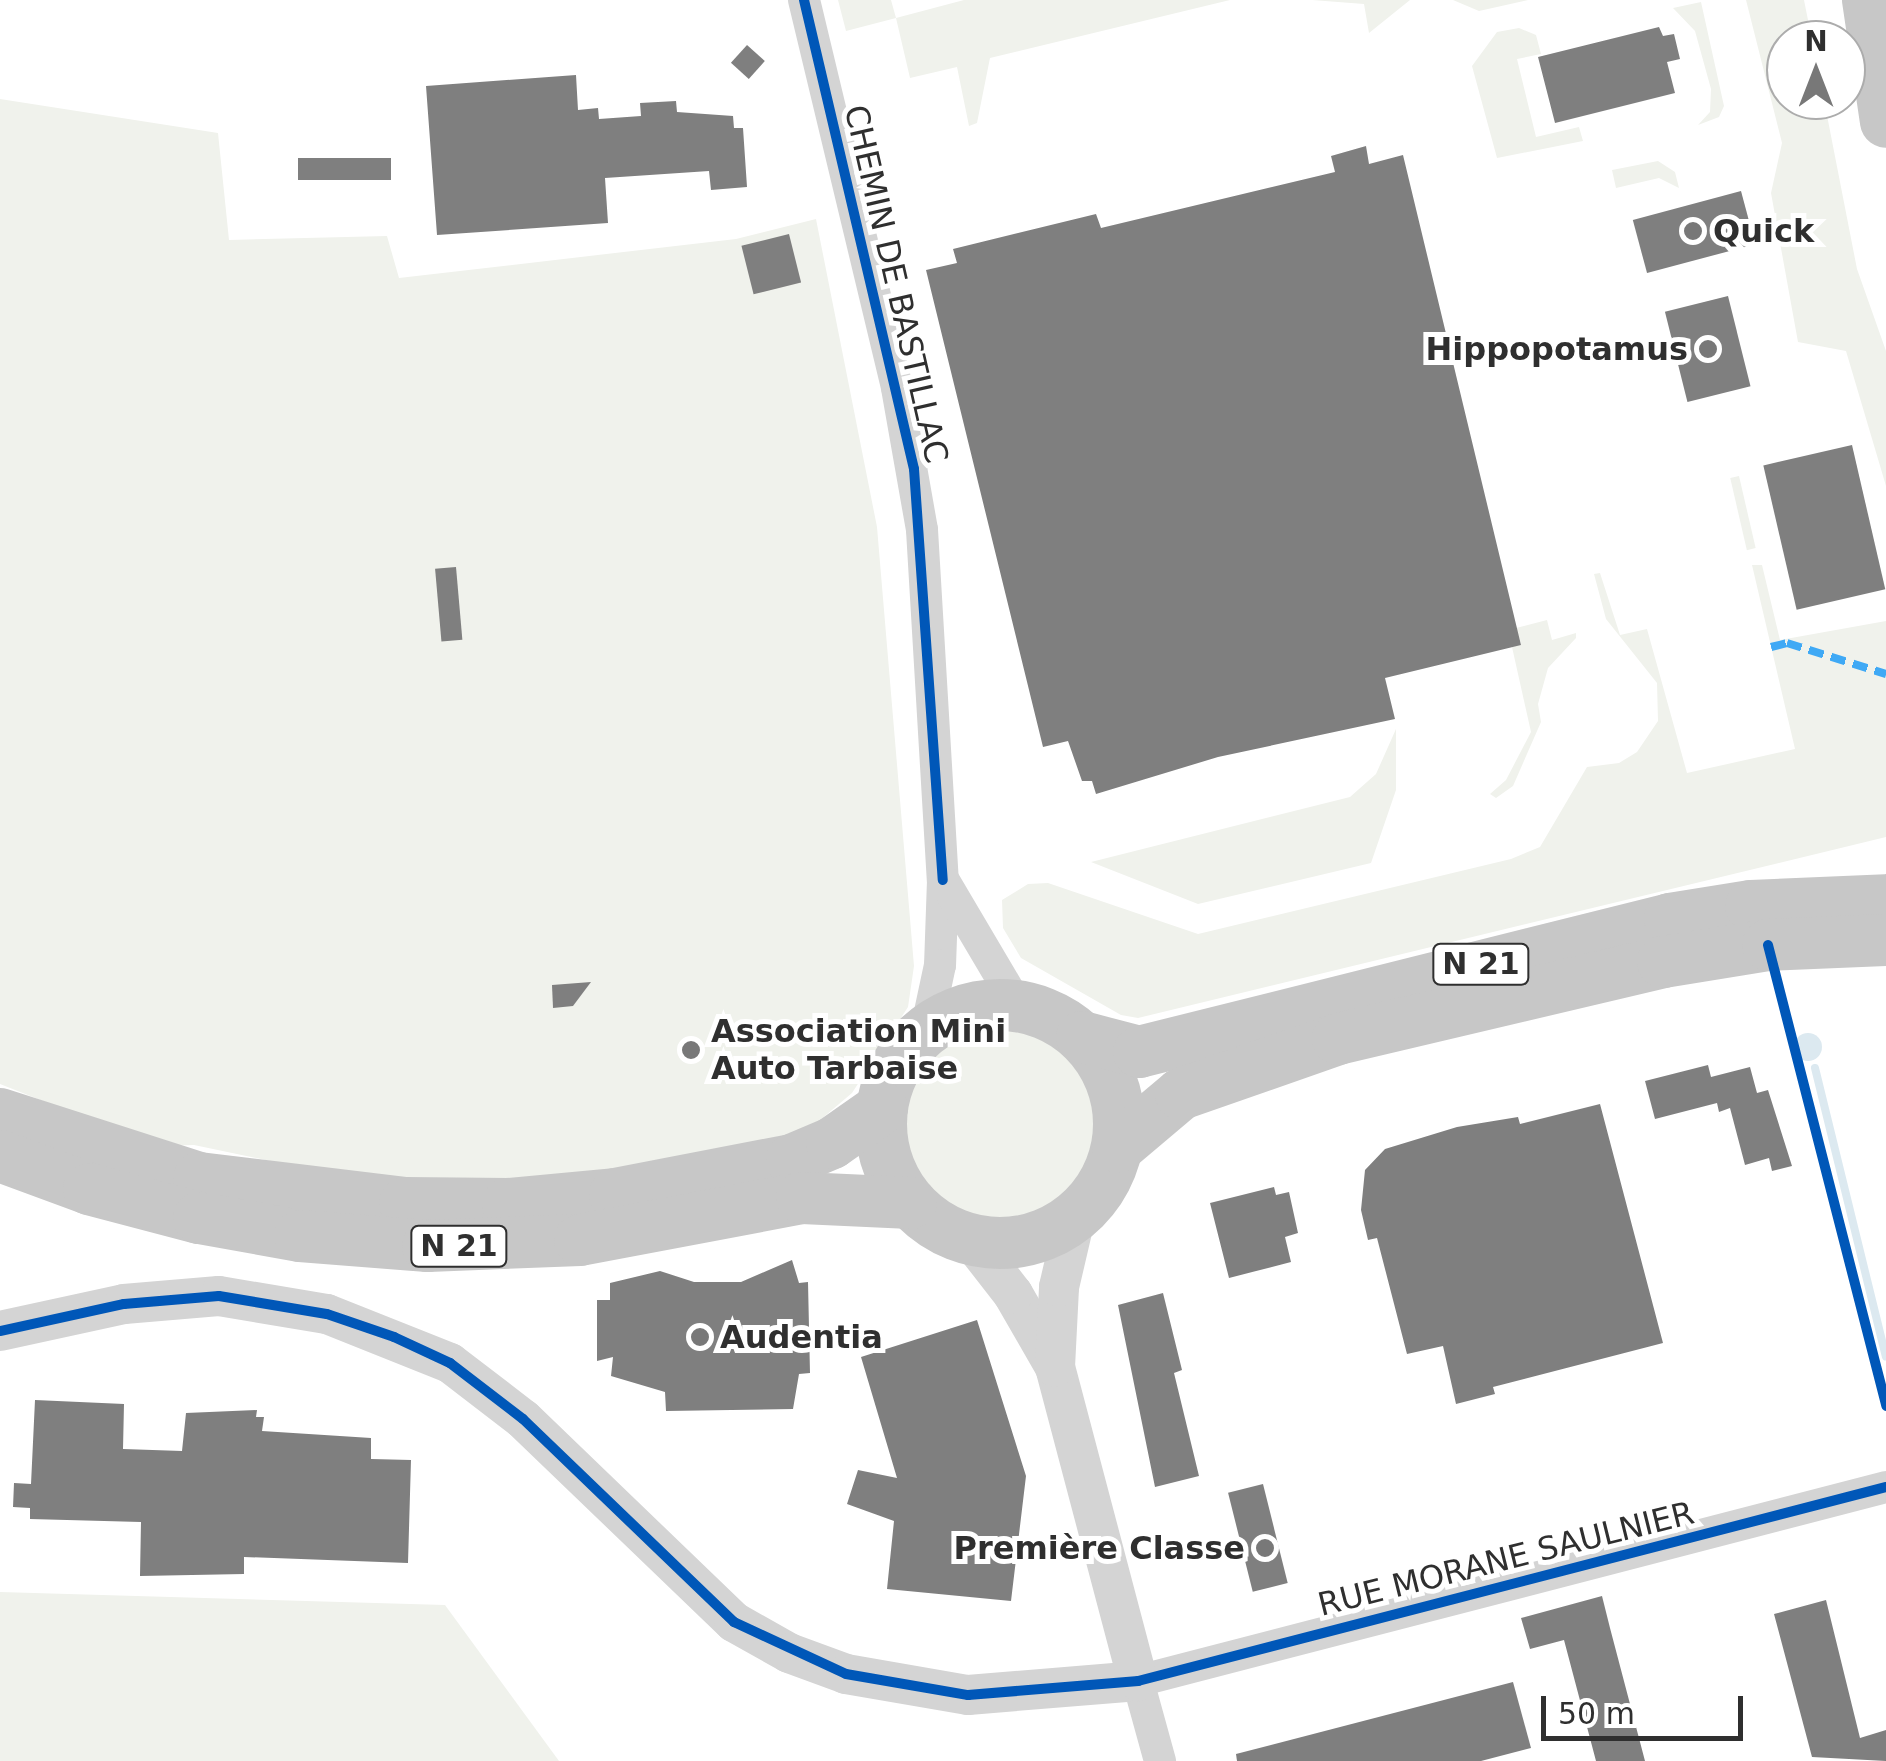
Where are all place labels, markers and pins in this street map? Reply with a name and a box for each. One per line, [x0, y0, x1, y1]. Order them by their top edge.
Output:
place label: Quick [1713, 212, 1814, 250]
marker: Quick [1682, 220, 1704, 242]
place label: Hippopotamus [1426, 330, 1688, 368]
marker: Hippopotamus [1697, 338, 1719, 360]
place label: Association Mini Auto Tarbaise [711, 1013, 1006, 1088]
marker: Association Mini Auto Tarbaise [680, 1039, 702, 1061]
place label: Audentia [720, 1318, 883, 1356]
marker: Audentia [689, 1326, 711, 1348]
place label: Première Classe [954, 1529, 1245, 1567]
marker: Première Classe [1254, 1537, 1276, 1559]

